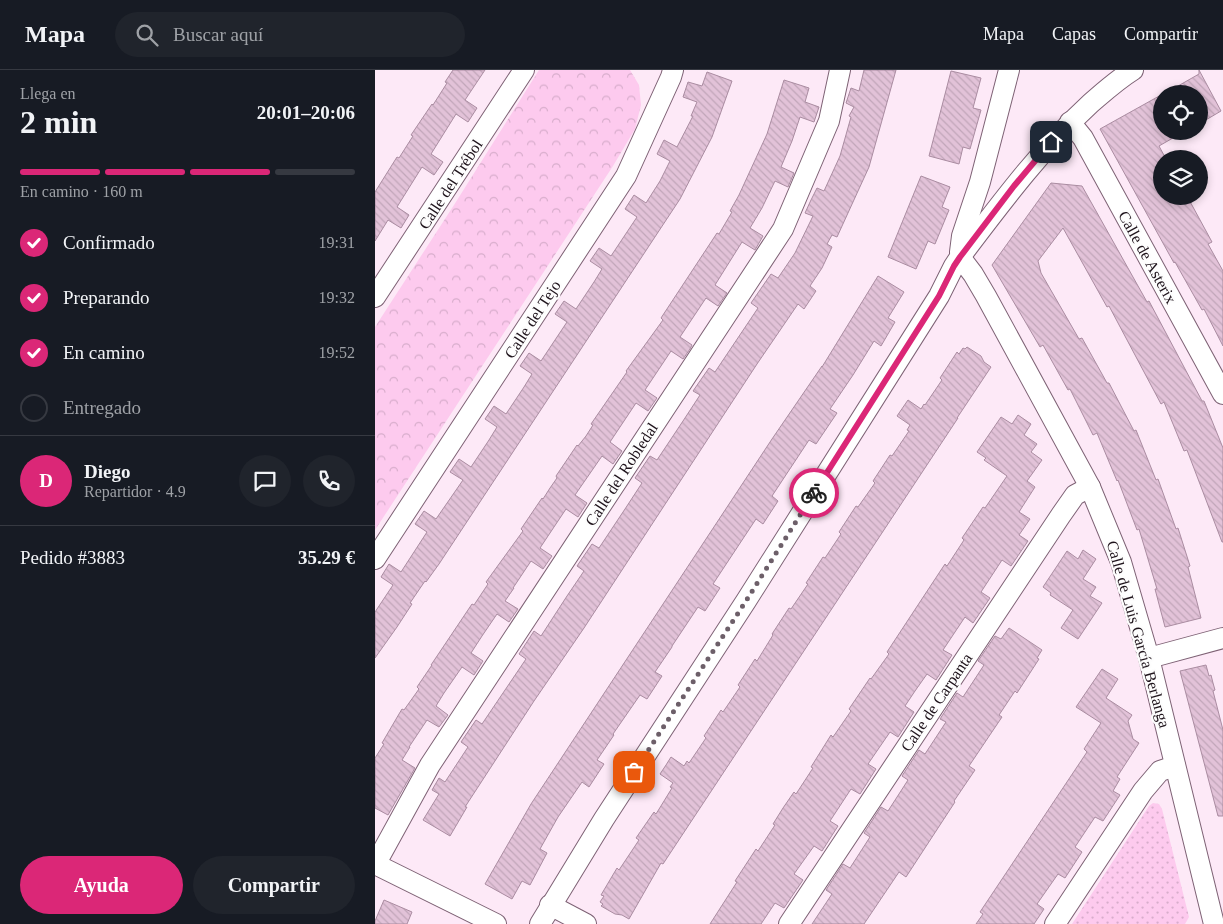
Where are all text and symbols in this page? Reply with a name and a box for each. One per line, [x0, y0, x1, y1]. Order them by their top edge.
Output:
search box [115, 12, 465, 57]
text: Mapa [25, 21, 85, 47]
icon: search [133, 21, 161, 49]
text: Buscar aquí [173, 24, 263, 45]
text: Mapa [983, 24, 1024, 44]
text: Capas [1052, 24, 1096, 44]
text: Compartir [1124, 24, 1198, 44]
text: Llega en [20, 85, 76, 102]
map controls [1153, 85, 1208, 205]
button: locate [1153, 85, 1208, 140]
text: 20:01–20:06 [257, 102, 355, 123]
text: 2 min [20, 104, 97, 140]
pin [1030, 121, 1072, 163]
icon: home [1037, 128, 1065, 156]
street label: Calle del Trébol [415, 136, 486, 232]
button: layers [1153, 150, 1208, 205]
text: En camino · 160 m [20, 183, 143, 200]
street label: Calle de Asterix [1115, 208, 1180, 306]
icon: check [20, 229, 48, 257]
text: Confirmado [63, 232, 155, 253]
text: 19:31 [319, 234, 355, 251]
street label: Calle del Tejo [501, 277, 565, 362]
icon: check [20, 284, 48, 312]
text: Preparando [63, 287, 150, 308]
text: 19:32 [319, 289, 355, 306]
icon: check [20, 339, 48, 367]
text: En camino [63, 342, 145, 363]
text: 19:52 [319, 344, 355, 361]
text: Entregado [63, 397, 141, 418]
street label: Calle del Robledal [582, 419, 661, 529]
button: chat [239, 455, 291, 507]
button: phone [303, 455, 355, 507]
text: Diego [84, 461, 130, 482]
courier [789, 468, 839, 518]
text: D [39, 470, 53, 491]
icon: bike [800, 479, 828, 507]
text: Repartidor · 4.9 [84, 483, 186, 500]
street label: Calle de Luis García Berlanga [1103, 539, 1173, 730]
text: Pedido #3883 [20, 547, 125, 568]
text: 35.29 € [298, 547, 355, 568]
street label: Calle de Carpanta [897, 650, 976, 755]
pin [613, 751, 655, 793]
icon: bag [620, 758, 648, 786]
button: Ayuda [20, 856, 183, 914]
button: Compartir [193, 856, 355, 914]

